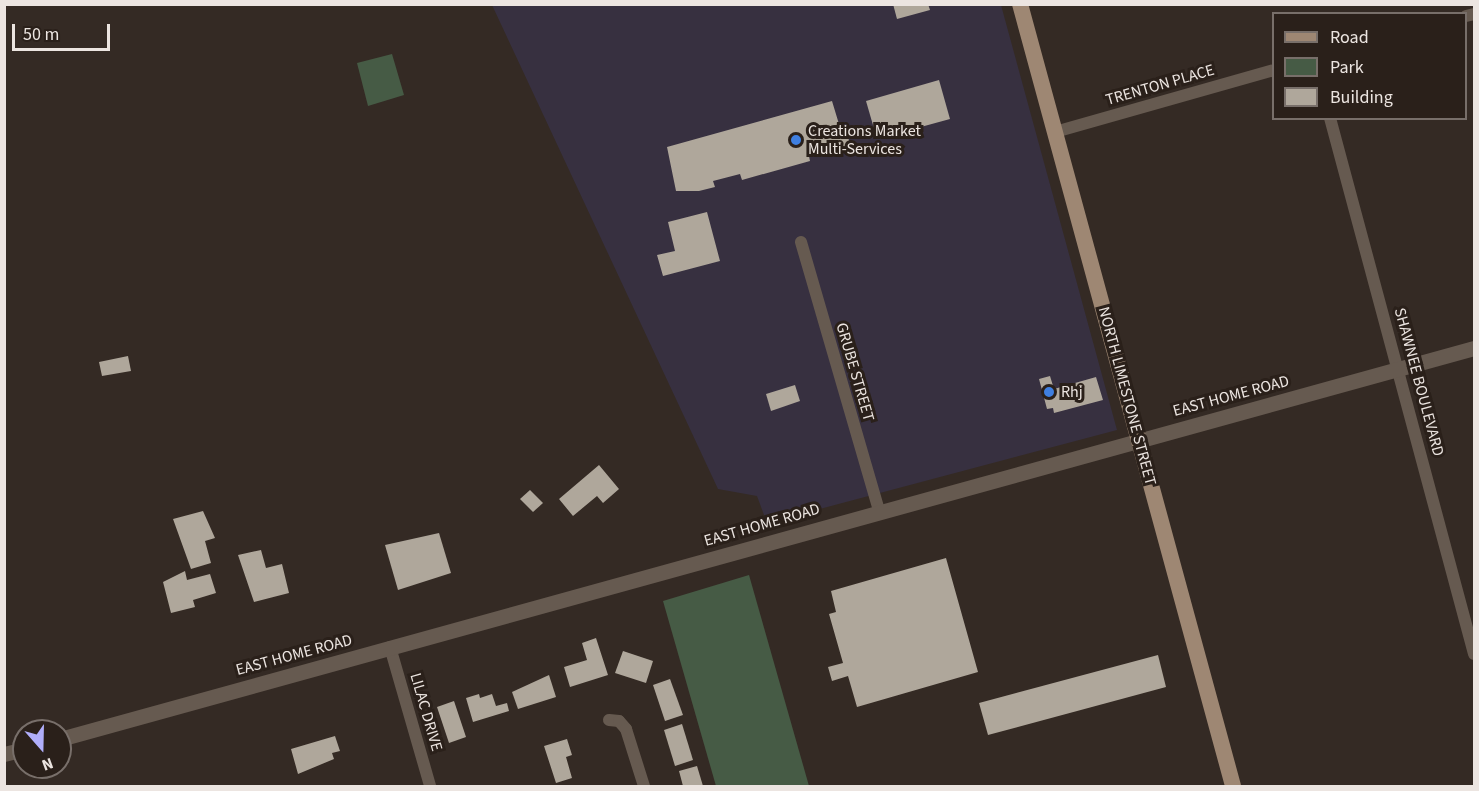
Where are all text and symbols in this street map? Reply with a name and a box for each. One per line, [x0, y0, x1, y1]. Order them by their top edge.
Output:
scale bar [15, 12, 112, 50]
legend [1272, 12, 1467, 120]
text: 50 m [23, 22, 59, 47]
text: Road [1330, 25, 1369, 50]
text: Park [1330, 55, 1364, 80]
street label: TRENTON PLACE [1104, 60, 1216, 110]
text: Building [1330, 85, 1393, 110]
place label: Creations Market Multi-Services [808, 121, 921, 159]
marker: Creations Market Multi-Services [789, 133, 803, 147]
street label: NORTH LIMESTONE STREET [1094, 304, 1160, 488]
street label: SHAWNEE BOULEVARD [1390, 306, 1448, 458]
street label: GRUBE STREET [832, 320, 878, 424]
street label: EAST HOME ROAD [1171, 371, 1291, 421]
place label: Rhj [1061, 382, 1083, 402]
marker: Rhj [1042, 385, 1056, 399]
street label: EAST HOME ROAD [702, 499, 822, 551]
street label: EAST HOME ROAD [234, 630, 354, 680]
street label: LILAC DRIVE [406, 671, 446, 753]
north arrow [12, 719, 72, 779]
text: N [39, 752, 56, 776]

